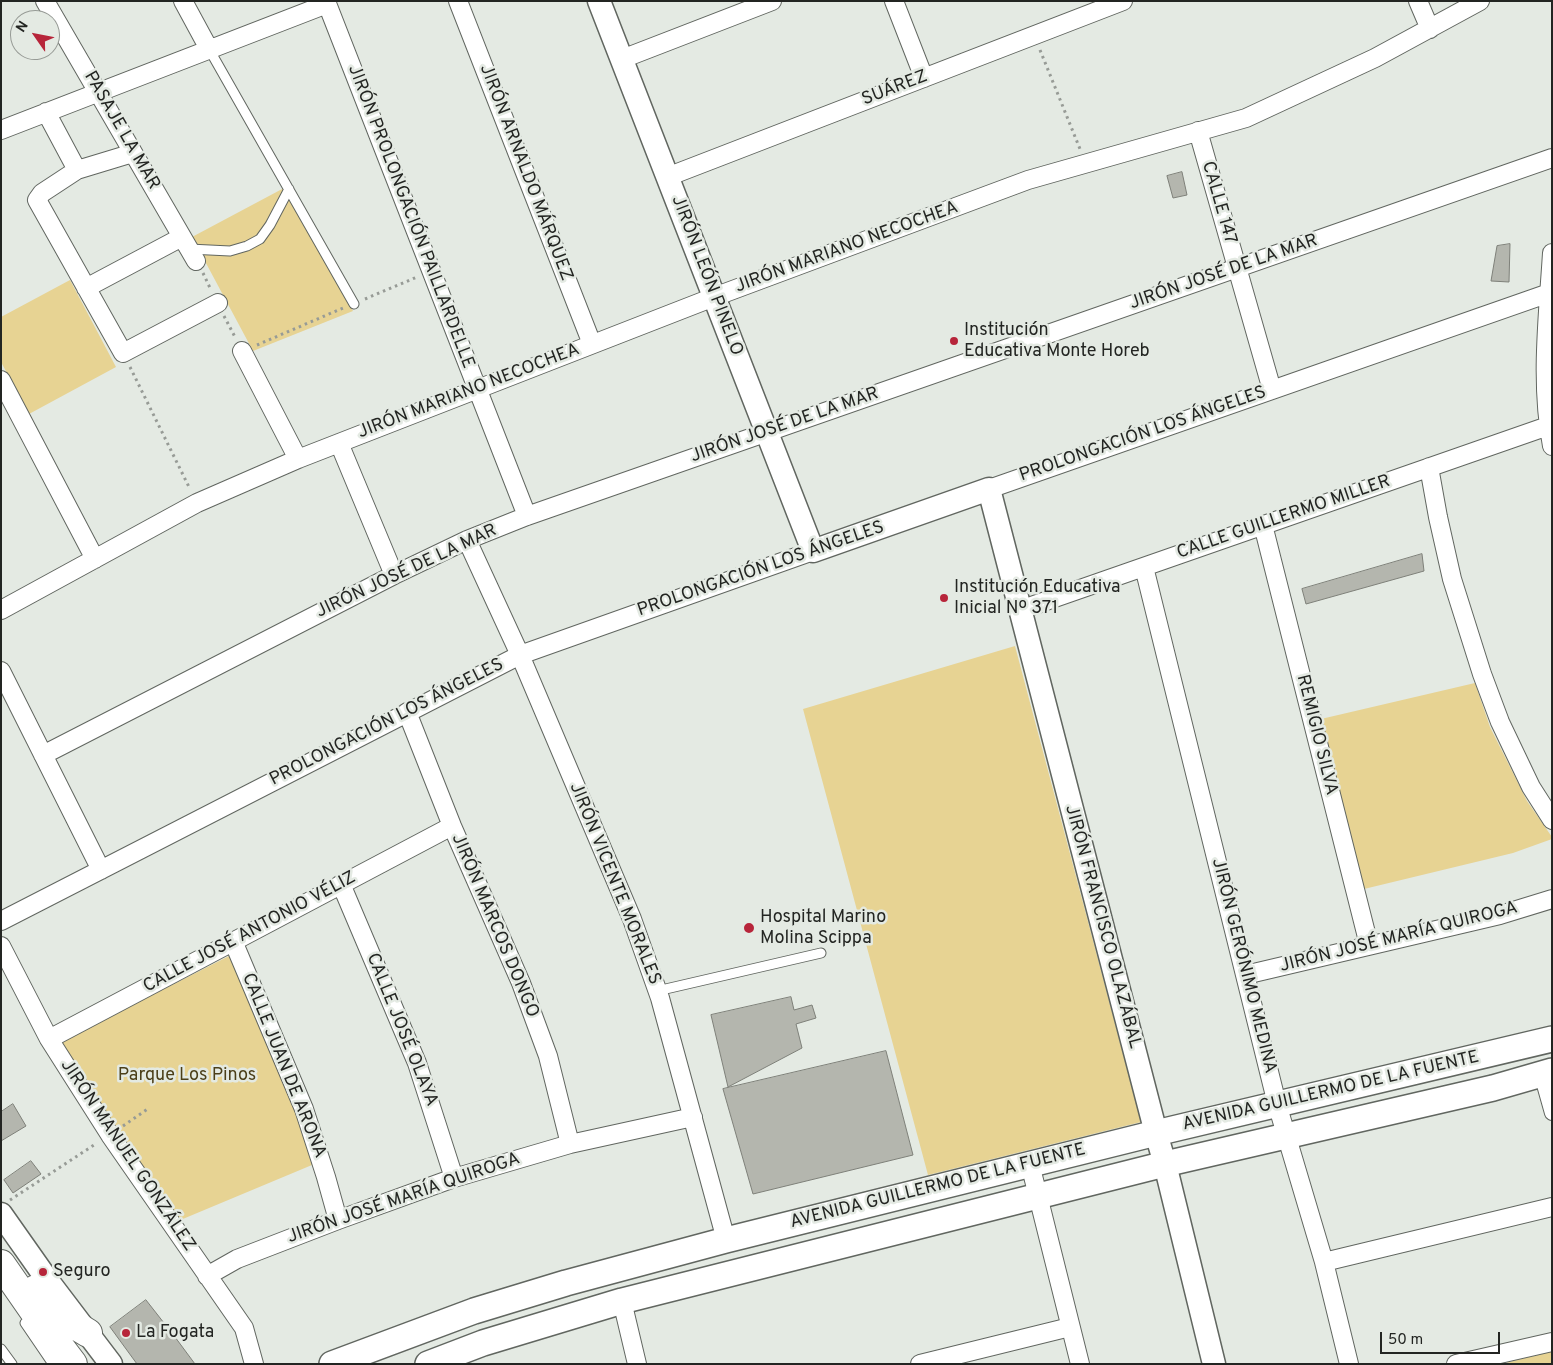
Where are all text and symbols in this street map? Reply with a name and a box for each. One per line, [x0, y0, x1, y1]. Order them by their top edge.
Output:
north arrow [10, 10, 60, 60]
text: N [13, 18, 33, 36]
street label: JIRÓN PROLONGACIÓN PAILLARDELLE [342, 62, 478, 372]
street label: JIRÓN ARNALDO MÁRQUEZ [474, 62, 576, 284]
street label: SUÁREZ [859, 67, 931, 111]
street label: PASAJE LA MAR [78, 68, 164, 194]
street label: CALLE 147 [1196, 159, 1240, 247]
street label: JIRÓN LEÓN PINELO [665, 193, 747, 359]
street label: JIRÓN MARIANO NECOCHEA [733, 198, 961, 298]
street label: JIRÓN JOSÉ DE LA MAR [1127, 231, 1321, 315]
place label: Institución Educativa Monte Horeb [964, 320, 1150, 362]
marker: Institución Educativa Monte Horeb [948, 335, 960, 347]
street label: JIRÓN MARIANO NECOCHEA [355, 340, 583, 444]
street label: PROLONGACIÓN LOS ÁNGELES [1017, 383, 1269, 487]
street label: JIRÓN JOSÉ DE LA MAR [688, 384, 882, 468]
street label: CALLE GUILLERMO MILLER [1174, 471, 1394, 565]
street label: PROLONGACIÓN LOS ÁNGELES [635, 518, 887, 622]
street label: JIRÓN JOSÉ DE LA MAR [313, 520, 501, 624]
place label: Institución Educativa Inicial Nº 371 [954, 577, 1121, 620]
marker: Institución Educativa Inicial Nº 371 [938, 592, 950, 604]
street label: PROLONGACIÓN LOS ÁNGELES [266, 654, 508, 792]
street label: REMIGIO SILVA [1291, 672, 1341, 798]
street label: JIRÓN VICENTE MORALES [564, 780, 664, 988]
street label: JIRÓN FRANCISCO OLAZÁBAL [1059, 803, 1145, 1051]
street label: JIRÓN MARCOS DONGO [445, 831, 543, 1021]
street label: JIRÓN GERÓNIMO MEDINA [1206, 856, 1280, 1076]
street label: CALLE JOSÉ ANTONIO VÉLIZ [140, 868, 360, 998]
street label: JIRÓN JOSÉ MARÍA QUIROGA [1278, 898, 1520, 978]
place label: Hospital Marino Molina Scippa [760, 907, 886, 950]
marker: Hospital Marino Molina Scippa [742, 921, 756, 935]
street label: CALLE JOSÉ OLAYA [360, 950, 442, 1110]
street label: CALLE JUAN DE ARONA [236, 970, 330, 1162]
street label: AVENIDA GUILLERMO DE LA FUENTE [1181, 1047, 1481, 1137]
street label: JIRÓN MANUEL GONZÁLEZ [55, 1056, 199, 1256]
park label: Parque Los Pinos [118, 1065, 256, 1087]
street label: AVENIDA GUILLERMO DE LA FUENTE [788, 1140, 1088, 1234]
street label: JIRÓN JOSÉ MARÍA QUIROGA [285, 1149, 523, 1249]
place label: Seguro [53, 1261, 110, 1283]
marker: Seguro [37, 1266, 49, 1278]
place label: La Fogata [136, 1322, 214, 1344]
scale bar [1383, 1322, 1503, 1354]
marker: La Fogata [120, 1327, 132, 1339]
text: 50 m [1388, 1331, 1423, 1350]

